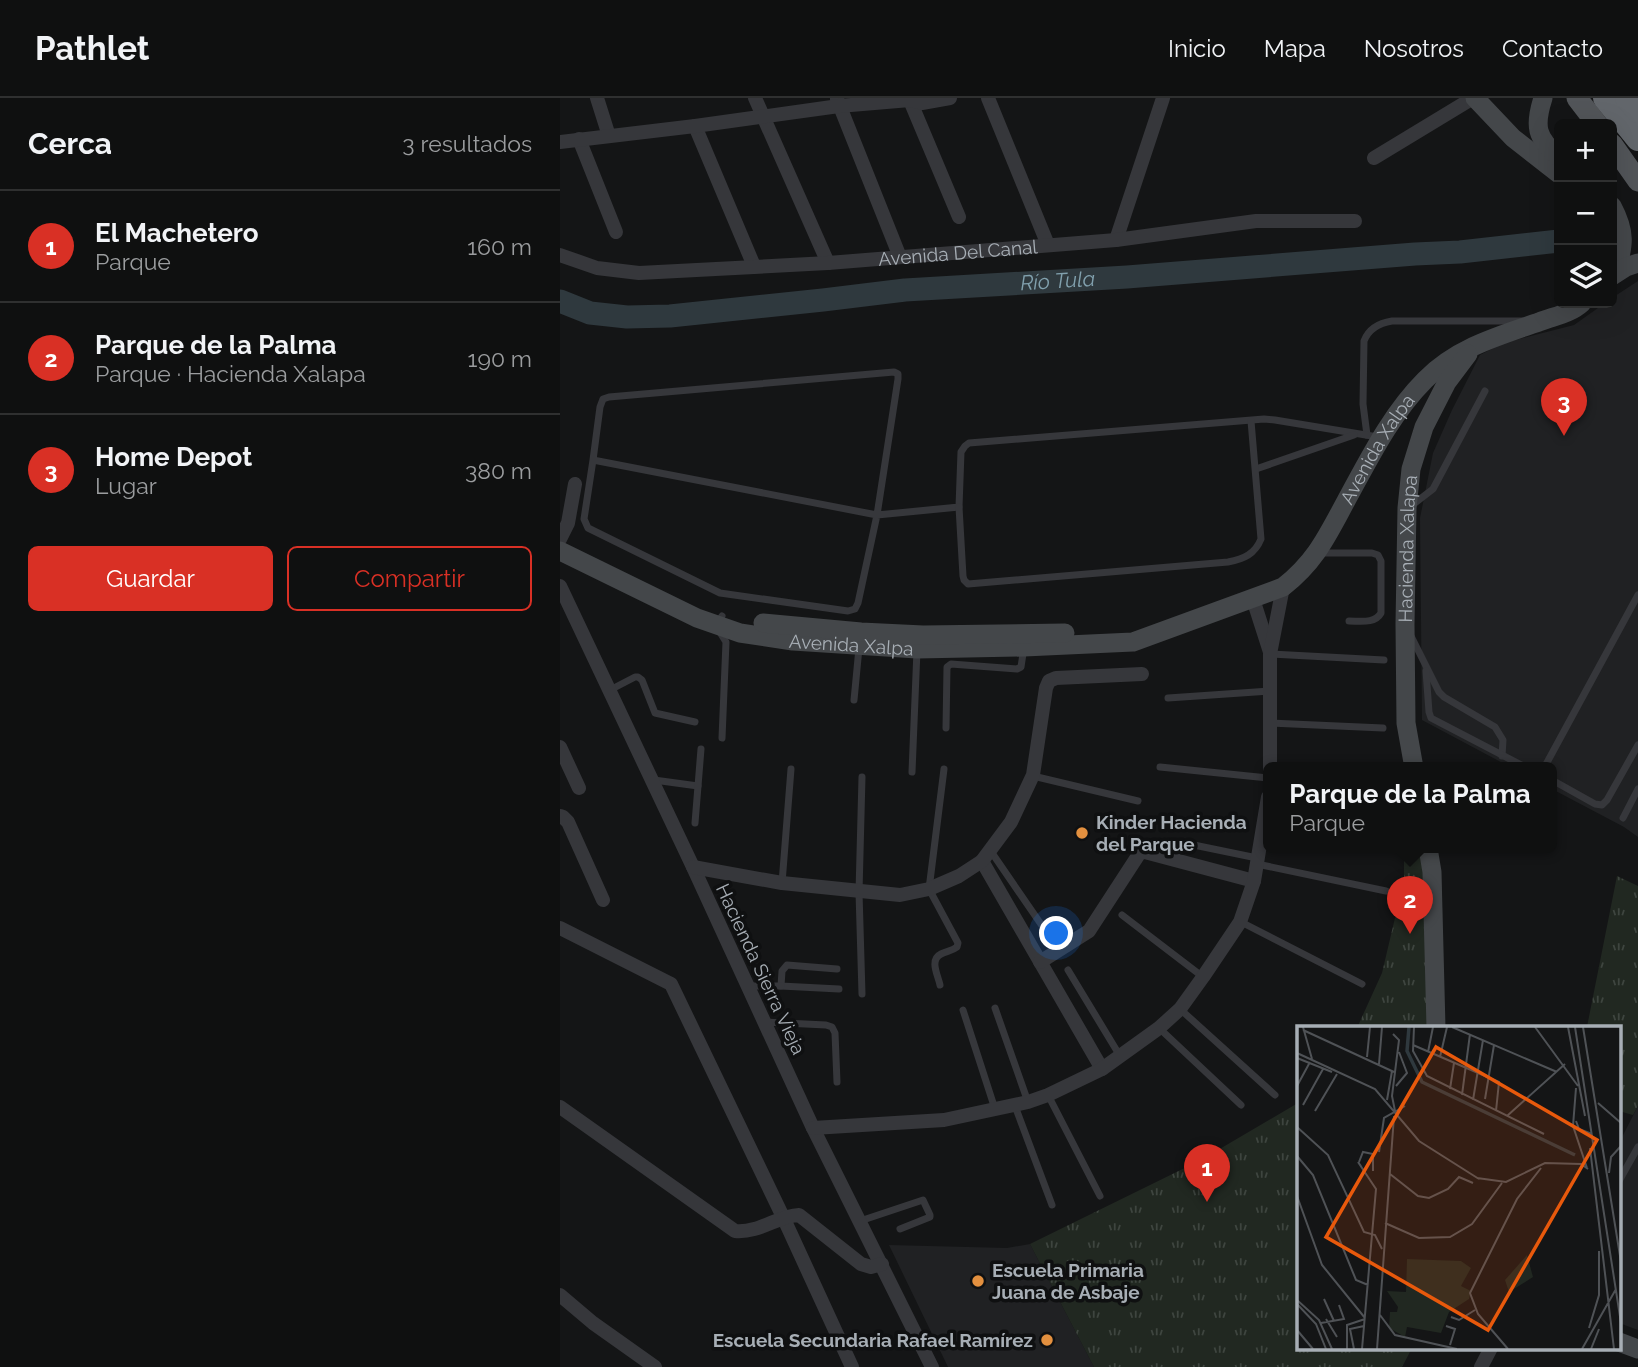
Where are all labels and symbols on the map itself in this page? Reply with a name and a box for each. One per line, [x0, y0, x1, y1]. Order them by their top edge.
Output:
street label: Avenida Del Canal [877, 235, 1039, 270]
water label: Río Tula [1020, 266, 1096, 295]
pin: 3 [1541, 378, 1587, 436]
street label: Avenida Xalpa [1335, 389, 1419, 508]
street label: Hacienda Xalapa [1394, 474, 1421, 623]
street label: Avenida Xalpa [788, 630, 914, 660]
place label: Kinder Hacienda del Parque [1096, 811, 1247, 855]
marker: Kinder Hacienda del Parque [1074, 825, 1090, 841]
pin: 2 [1387, 876, 1433, 934]
street label: Hacienda Sierra Vieja [712, 880, 810, 1058]
your location [1039, 916, 1073, 950]
inset map [1297, 1026, 1620, 1350]
pin: 1 [1184, 1144, 1230, 1202]
place label: Escuela Primaria Juana de Asbaje [992, 1259, 1144, 1303]
marker: Escuela Primaria Juana de Asbaje [970, 1273, 986, 1289]
place label: Escuela Secundaria Rafael Ramírez [713, 1329, 1033, 1351]
marker: Escuela Secundaria Rafael Ramírez [1039, 1332, 1055, 1348]

